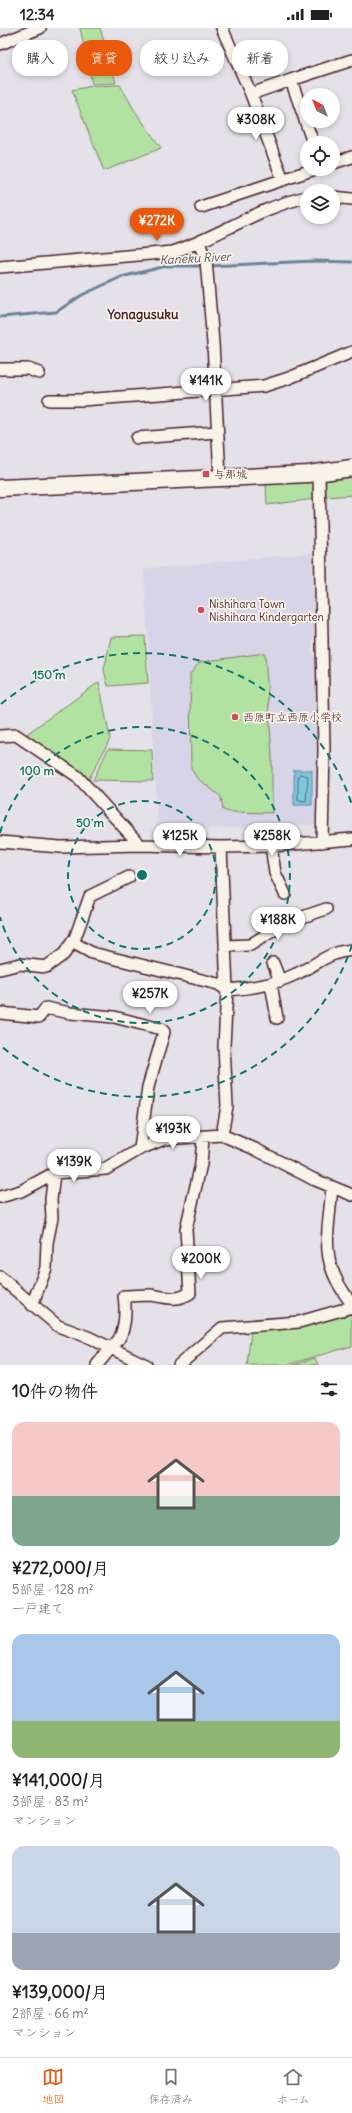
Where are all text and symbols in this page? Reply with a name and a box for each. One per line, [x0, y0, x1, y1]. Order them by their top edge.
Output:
text: 12:34 [20, 5, 55, 24]
chip: 購入 [12, 40, 68, 76]
chip: 賃貸 [76, 40, 132, 76]
chip: 絞り込み [140, 40, 224, 76]
chip: 新着 [232, 40, 288, 76]
north arrow [300, 88, 340, 128]
map controls [300, 88, 340, 224]
pin: ¥308K [228, 107, 284, 141]
text: ¥308K [236, 111, 276, 128]
button: locate [300, 136, 340, 176]
button: layers [300, 184, 340, 224]
pin: ¥272K [129, 208, 185, 242]
text: ¥272K [139, 212, 175, 229]
water label: Kaneku River [159, 249, 233, 267]
district label: Yonagusuku [106, 306, 179, 323]
pin: ¥141K [178, 368, 234, 402]
text: ¥141K [189, 372, 223, 389]
place label: 与那城 [214, 467, 247, 481]
marker: 与那城 [201, 469, 211, 479]
place label: Nishihara Town Nishihara Kindergarten [209, 597, 324, 624]
marker: Nishihara Town Nishihara Kindergarten [196, 605, 206, 615]
text: 150 m [33, 667, 66, 682]
place label: 西原町立西原小学校 [243, 710, 342, 724]
marker: 西原町立西原小学校 [230, 712, 240, 722]
text: 100 m [20, 763, 54, 778]
text: 50 m [76, 815, 105, 830]
pin: ¥125K [152, 823, 208, 857]
pin: ¥258K [244, 823, 300, 857]
text: ¥125K [162, 827, 198, 844]
text: ¥258K [253, 827, 291, 844]
centre of rings [135, 868, 149, 882]
pin: ¥188K [250, 907, 306, 941]
text: ¥188K [260, 911, 296, 928]
pin: ¥257K [122, 981, 178, 1015]
text: ¥257K [132, 985, 168, 1002]
pin: ¥193K [145, 1116, 201, 1150]
text: ¥193K [155, 1120, 191, 1137]
pin: ¥139K [46, 1149, 102, 1183]
text: ¥139K [56, 1153, 92, 1170]
pin: ¥200K [173, 1246, 229, 1280]
text: ¥200K [181, 1250, 221, 1267]
icon: filters [318, 1378, 340, 1400]
text: 10件の物件 [12, 1380, 98, 1402]
icon: home [140, 1448, 212, 1520]
text: ¥272,000/月 [12, 1557, 109, 1579]
text: 5部屋 · 128 m² [12, 1581, 94, 1598]
text: 一戸建て [12, 1600, 64, 1617]
icon: home [140, 1660, 212, 1732]
text: ¥141,000/月 [12, 1769, 105, 1791]
text: 3部屋 · 83 m² [12, 1793, 89, 1810]
text: マンション [12, 1812, 76, 1829]
icon: home [140, 1872, 212, 1944]
text: ¥139,000/月 [12, 1981, 108, 2003]
text: 2部屋 · 66 m² [12, 2005, 89, 2022]
text: マンション [12, 2024, 76, 2041]
tab: 地図 [42, 2066, 64, 2106]
tab: 保存済み [149, 2066, 193, 2106]
tab: ホーム [277, 2066, 310, 2106]

